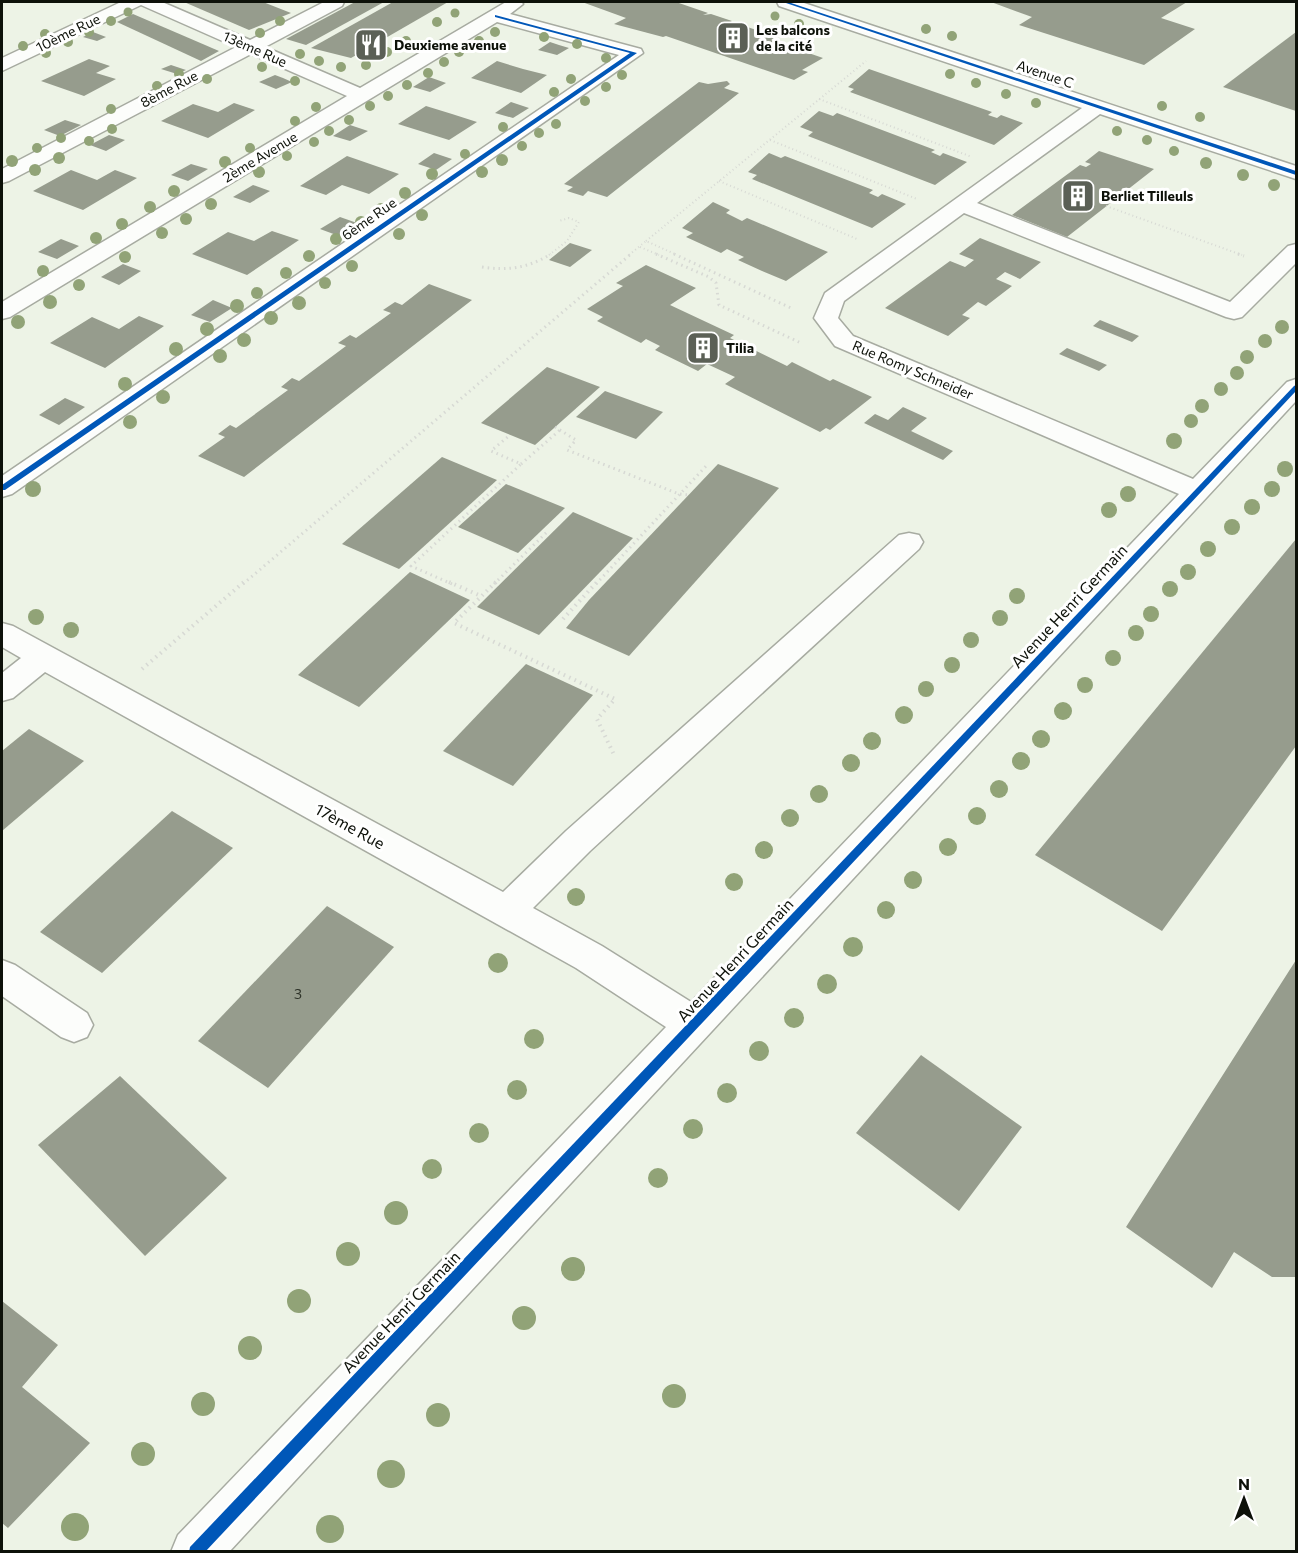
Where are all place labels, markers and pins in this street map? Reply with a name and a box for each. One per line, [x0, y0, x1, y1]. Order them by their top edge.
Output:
building icon: Les balcons de la cité [715, 20, 751, 56]
place label: Les balcons de la cité [756, 21, 830, 54]
restaurant icon: Deuxieme avenue [353, 27, 389, 63]
place label: Deuxieme avenue [394, 36, 506, 53]
building icon: Berliet Tilleuls [1060, 178, 1096, 214]
place label: Berliet Tilleuls [1101, 187, 1194, 204]
building icon: Tilia [685, 330, 721, 366]
place label: Tilia [726, 339, 754, 356]

